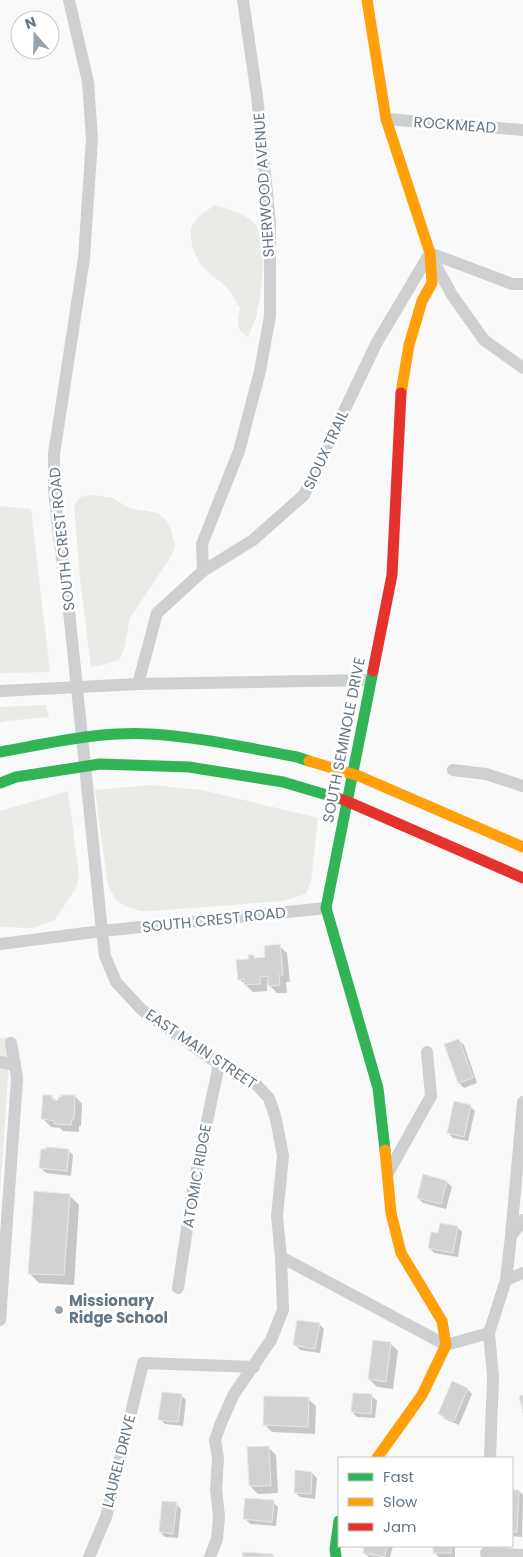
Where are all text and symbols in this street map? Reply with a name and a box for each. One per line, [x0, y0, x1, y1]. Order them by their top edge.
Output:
north arrow [10, 10, 60, 60]
text: N [22, 12, 39, 34]
street label: ROCKMEAD [413, 111, 497, 138]
street label: SHERWOOD AVENUE [248, 112, 279, 258]
street label: SIOUX TRAIL [298, 406, 353, 493]
street label: SOUTH CREST ROAD [44, 466, 79, 612]
street label: SOUTH SEMINOLE DRIVE [317, 655, 370, 824]
street label: SOUTH CREST ROAD [141, 902, 287, 937]
street label: EAST MAIN STREET [142, 1004, 261, 1094]
street label: ATOMIC RIDGE [177, 1122, 216, 1229]
place label: Missionary Ridge School [69, 1290, 168, 1328]
marker: Missionary Ridge School [53, 1304, 65, 1316]
street label: LAUREL DRIVE [97, 1412, 140, 1510]
legend [338, 1457, 513, 1547]
text: Fast [383, 1466, 414, 1487]
text: Slow [383, 1491, 418, 1512]
text: Jam [383, 1516, 417, 1537]

